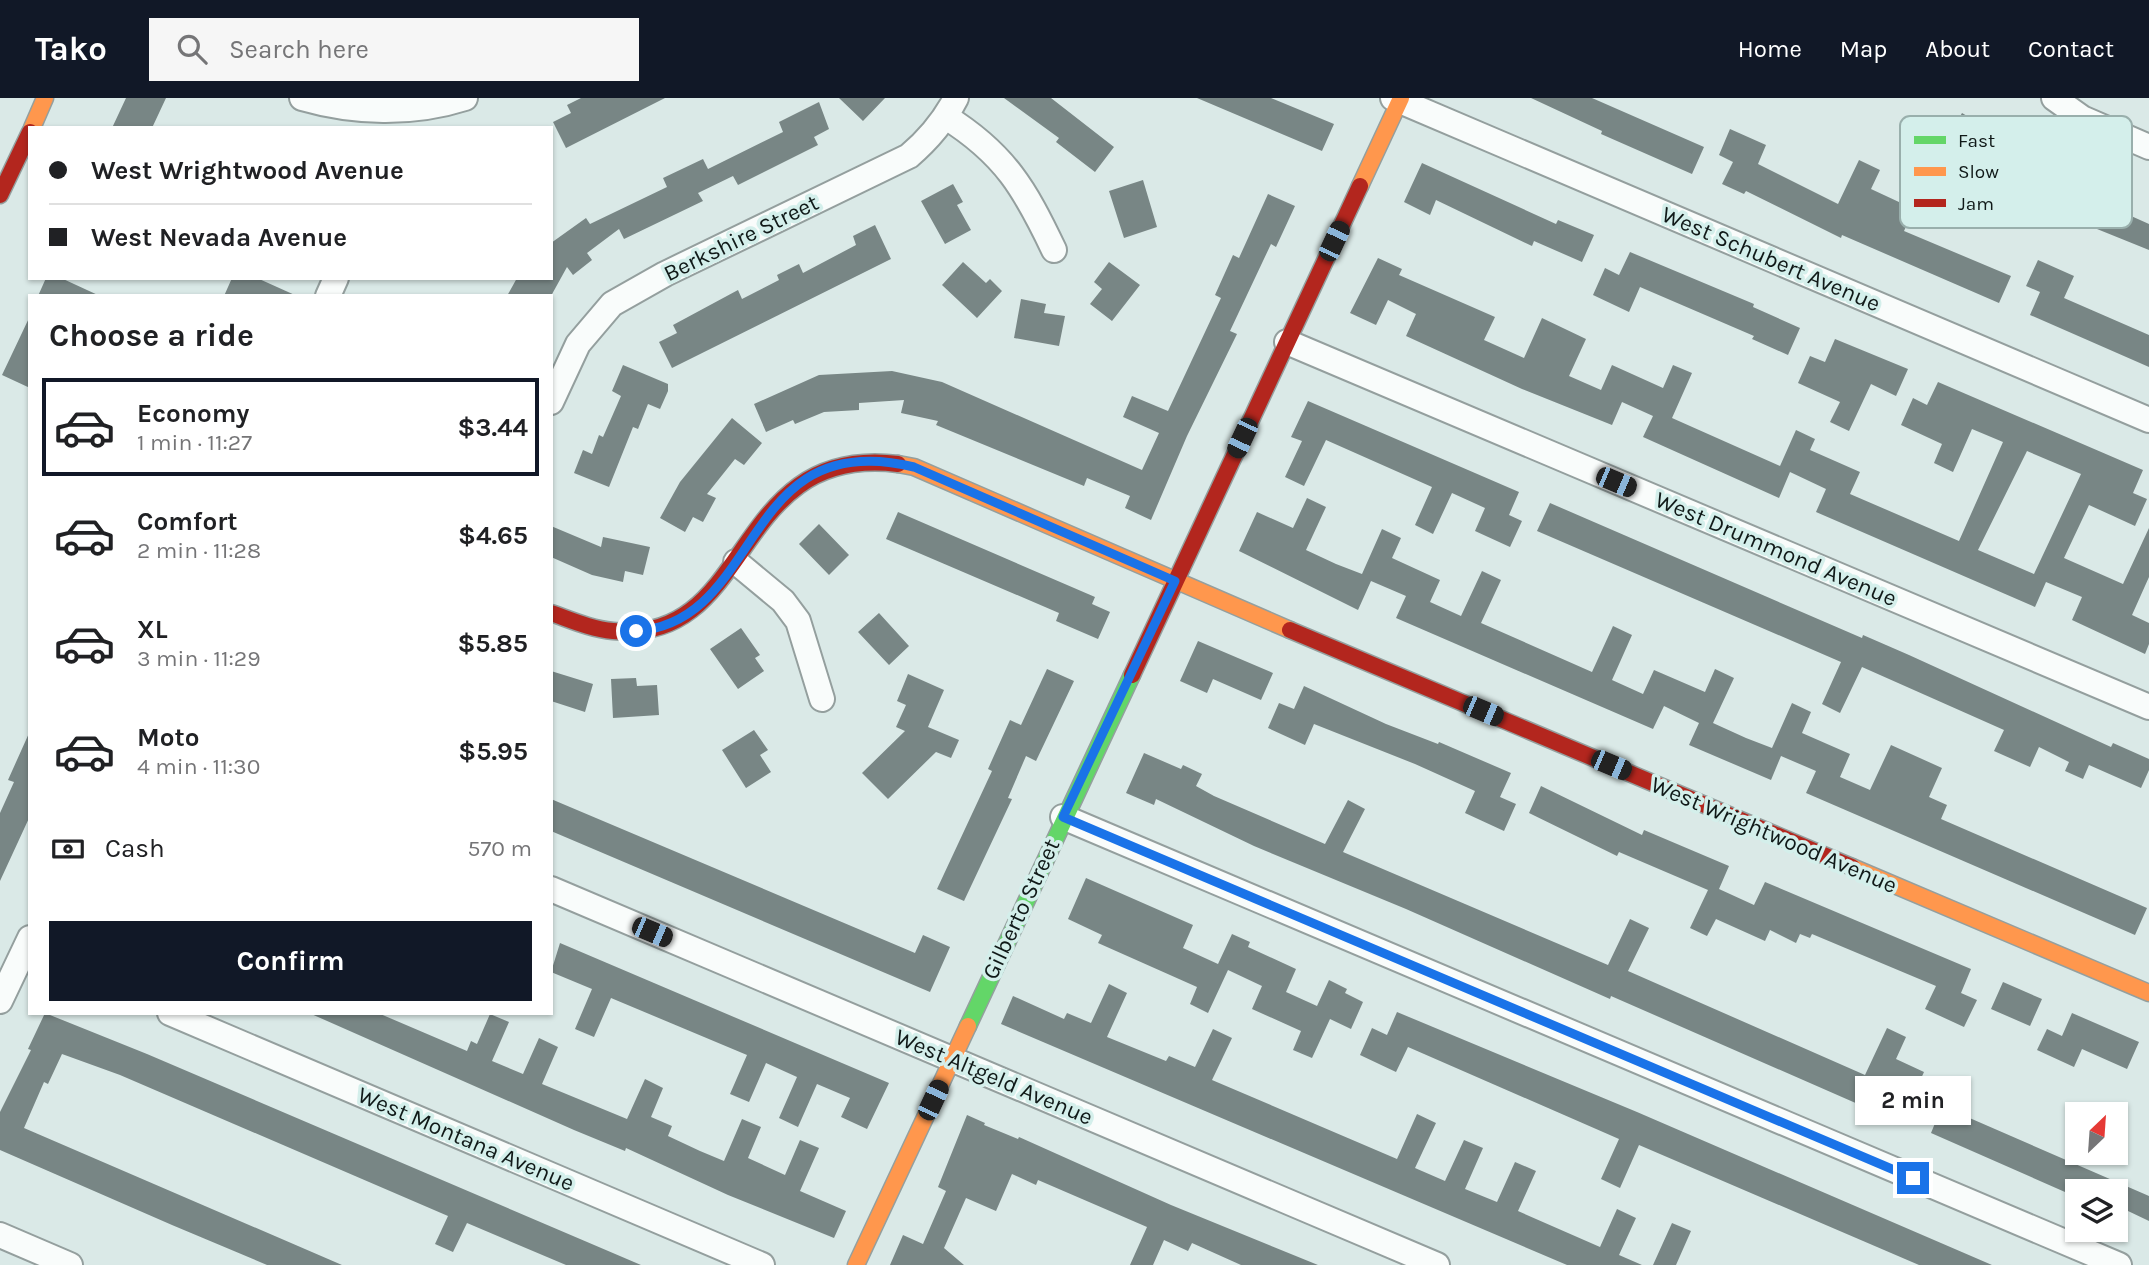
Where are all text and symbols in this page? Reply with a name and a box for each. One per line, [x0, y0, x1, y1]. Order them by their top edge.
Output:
search box [149, 18, 639, 81]
text: Tako [35, 30, 107, 68]
icon: search [173, 30, 211, 68]
text: Search here [229, 34, 369, 65]
text: Home [1738, 35, 1802, 63]
text: Map [1840, 35, 1887, 63]
text: About [1925, 35, 1990, 63]
text: Contact [2028, 35, 2114, 63]
legend [1900, 116, 2132, 228]
text: Fast [1958, 130, 1995, 152]
text: West Wrightwood Avenue [91, 155, 404, 186]
text: Slow [1958, 161, 1999, 183]
street label: Berkshire Street [659, 189, 823, 287]
text: Jam [1958, 193, 1994, 215]
street label: West Schubert Avenue [1658, 201, 1884, 317]
car [1316, 218, 1353, 264]
text: West Nevada Avenue [91, 222, 347, 253]
text: Choose a ride [49, 317, 254, 354]
icon: car [53, 396, 116, 459]
text: Economy [137, 398, 249, 429]
text: $3.44 [457, 412, 528, 443]
car [1224, 415, 1261, 461]
text: 1 min · 11:27 [137, 429, 252, 456]
car [1593, 464, 1640, 500]
street label: West Drummond Avenue [1651, 486, 1901, 612]
icon: car [53, 504, 116, 567]
text: Comfort [137, 506, 238, 537]
text: $4.65 [458, 520, 528, 551]
text: 2 min · 11:28 [137, 537, 261, 564]
icon: car [53, 612, 116, 675]
text: XL [137, 614, 168, 645]
route start [620, 615, 652, 647]
text: $5.85 [457, 628, 528, 659]
text: 3 min · 11:29 [137, 645, 261, 672]
car [1460, 693, 1507, 729]
icon: car [53, 720, 116, 783]
text: Moto [137, 722, 199, 753]
text: $5.95 [458, 736, 528, 767]
car [1588, 747, 1635, 783]
text: 4 min · 11:30 [137, 753, 260, 780]
street label: West Wrightwood Avenue [1647, 771, 1901, 899]
icon: cash [49, 830, 87, 868]
text: Cash [105, 833, 165, 864]
street label: Gilberto Street [977, 834, 1065, 983]
text: 570 m [468, 835, 532, 862]
car [629, 914, 676, 950]
button: Confirm [49, 921, 532, 1001]
street label: West Altgeld Avenue [891, 1023, 1097, 1131]
callout: 2 min [1855, 1076, 1971, 1126]
car [915, 1077, 952, 1123]
street label: West Montana Avenue [354, 1081, 578, 1197]
text: 2 min [1881, 1087, 1945, 1114]
north arrow [2065, 1102, 2128, 1166]
map controls [2065, 1102, 2128, 1242]
route end [1897, 1162, 1929, 1194]
button: layers [2065, 1179, 2128, 1242]

